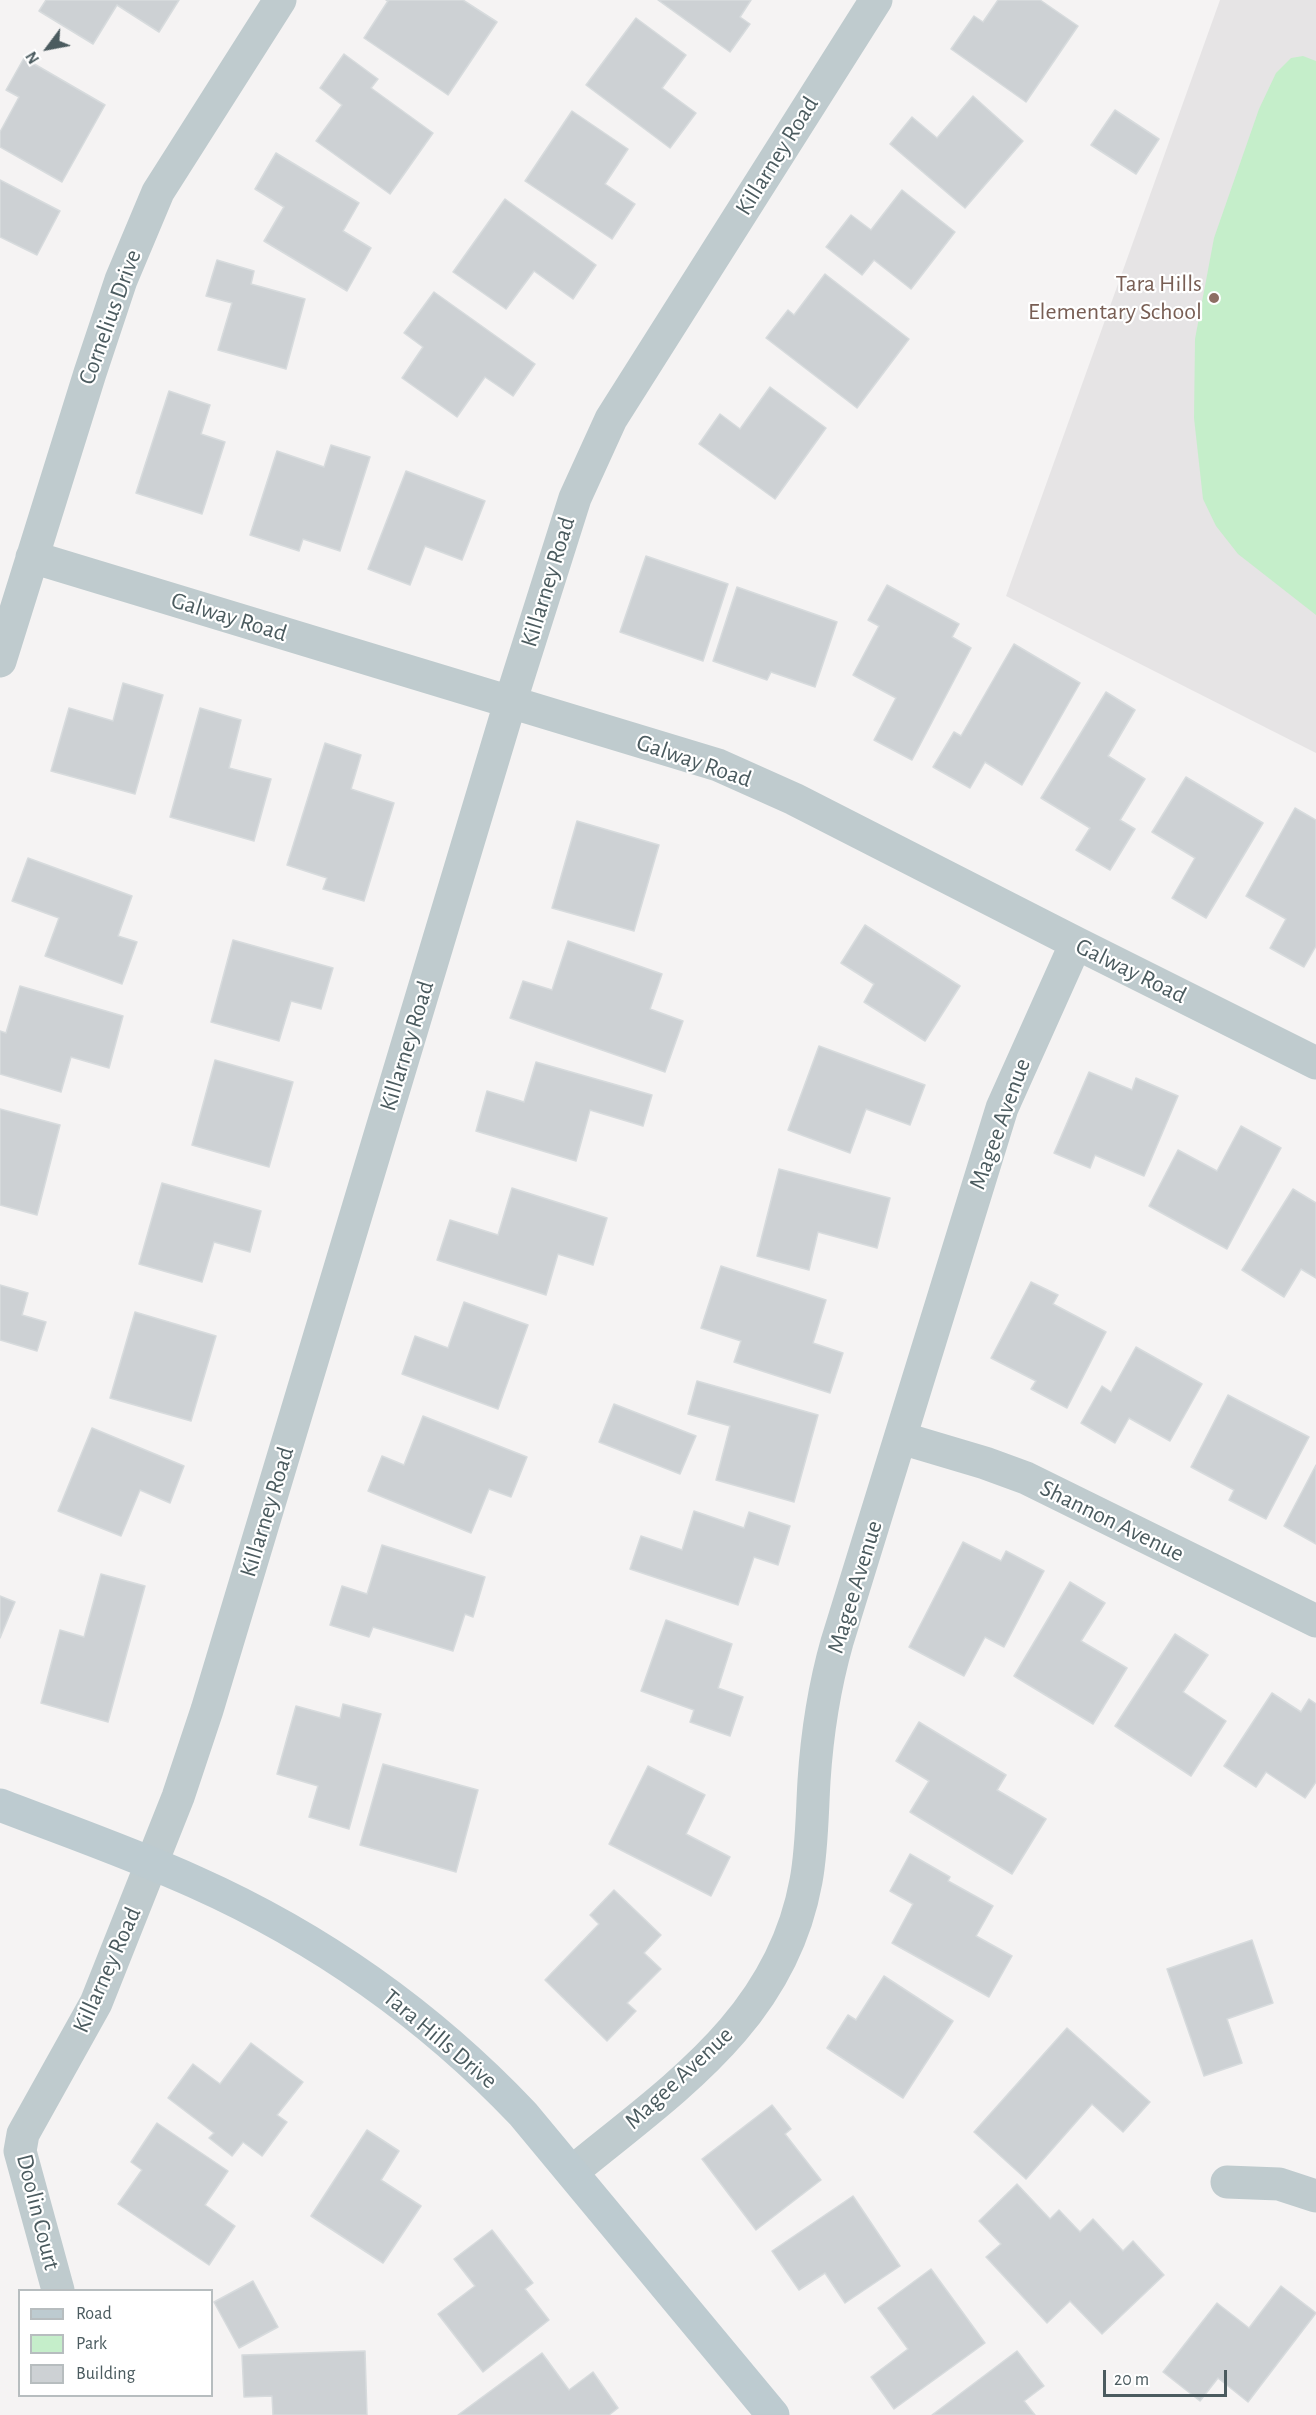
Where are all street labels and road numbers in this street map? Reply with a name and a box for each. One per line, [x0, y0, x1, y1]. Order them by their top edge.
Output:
street label: Killarney Road [729, 91, 825, 221]
street label: Cornelius Drive [72, 246, 148, 388]
street label: Killarney Road [515, 513, 581, 651]
street label: Galway Road [168, 586, 290, 648]
street label: Galway Road [633, 728, 755, 794]
street label: Galway Road [1071, 932, 1191, 1010]
street label: Killarney Road [374, 977, 440, 1115]
street label: Magee Avenue [963, 1054, 1037, 1194]
street label: Killarney Road [234, 1443, 300, 1581]
street label: Shannon Avenue [1035, 1474, 1189, 1568]
street label: Magee Avenue [821, 1517, 889, 1657]
street label: Killarney Road [66, 1903, 148, 2037]
street label: Tara Hills Drive [377, 1983, 503, 2095]
street label: Magee Avenue [619, 2021, 739, 2135]
street label: Doolin Court [10, 2151, 66, 2273]

